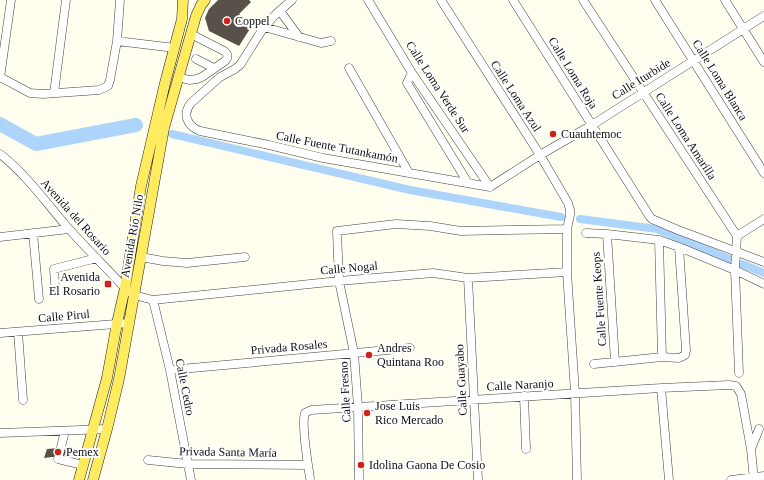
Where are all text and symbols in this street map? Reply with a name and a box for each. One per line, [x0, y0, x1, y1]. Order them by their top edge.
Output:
place label: Coppel [235, 14, 270, 28]
marker: Coppel [222, 16, 232, 26]
street label: Calle Loma Roja [545, 35, 601, 112]
street label: Calle Loma Blanca [690, 37, 751, 124]
street label: Calle Loma Verde Sur [403, 38, 473, 136]
street label: Calle Iturbide [609, 55, 673, 103]
street label: Calle Loma Azul [488, 58, 545, 135]
street label: Calle Loma Amarilla [653, 90, 720, 183]
place label: Cuauhtemoc [561, 127, 622, 141]
street label: Calle Fuente Tutankamón [275, 128, 399, 166]
marker: Cuauhtemoc [548, 129, 558, 139]
street label: Avenida del Rosario [38, 176, 114, 258]
street label: Avenida Río Nilo [118, 193, 146, 279]
street label: Calle Fuente Keops [589, 251, 609, 347]
street label: Calle Nogal [320, 258, 379, 277]
place label: Avenida El Rosario [49, 270, 101, 298]
marker: Avenida El Rosario [103, 279, 113, 289]
street label: Calle Pirul [38, 307, 91, 325]
street label: Privada Rosales [250, 337, 328, 357]
place label: Andres Quintana Roo [377, 341, 444, 369]
street label: Calle Guayabo [452, 344, 470, 416]
marker: Andres Quintana Roo [364, 350, 374, 360]
street label: Calle Cedro [173, 357, 197, 417]
street label: Calle Fresno [336, 361, 354, 423]
street label: Calle Naranjo [486, 376, 554, 394]
place label: Jose Luis Rico Mercado [375, 399, 443, 427]
marker: Jose Luis Rico Mercado [362, 408, 372, 418]
street label: Privada Santa María [179, 444, 278, 460]
place label: Pemex [66, 445, 99, 459]
marker: Pemex [53, 447, 63, 457]
place label: Idolina Gaona De Cosio [369, 458, 485, 472]
marker: Idolina Gaona De Cosio [356, 460, 366, 470]

